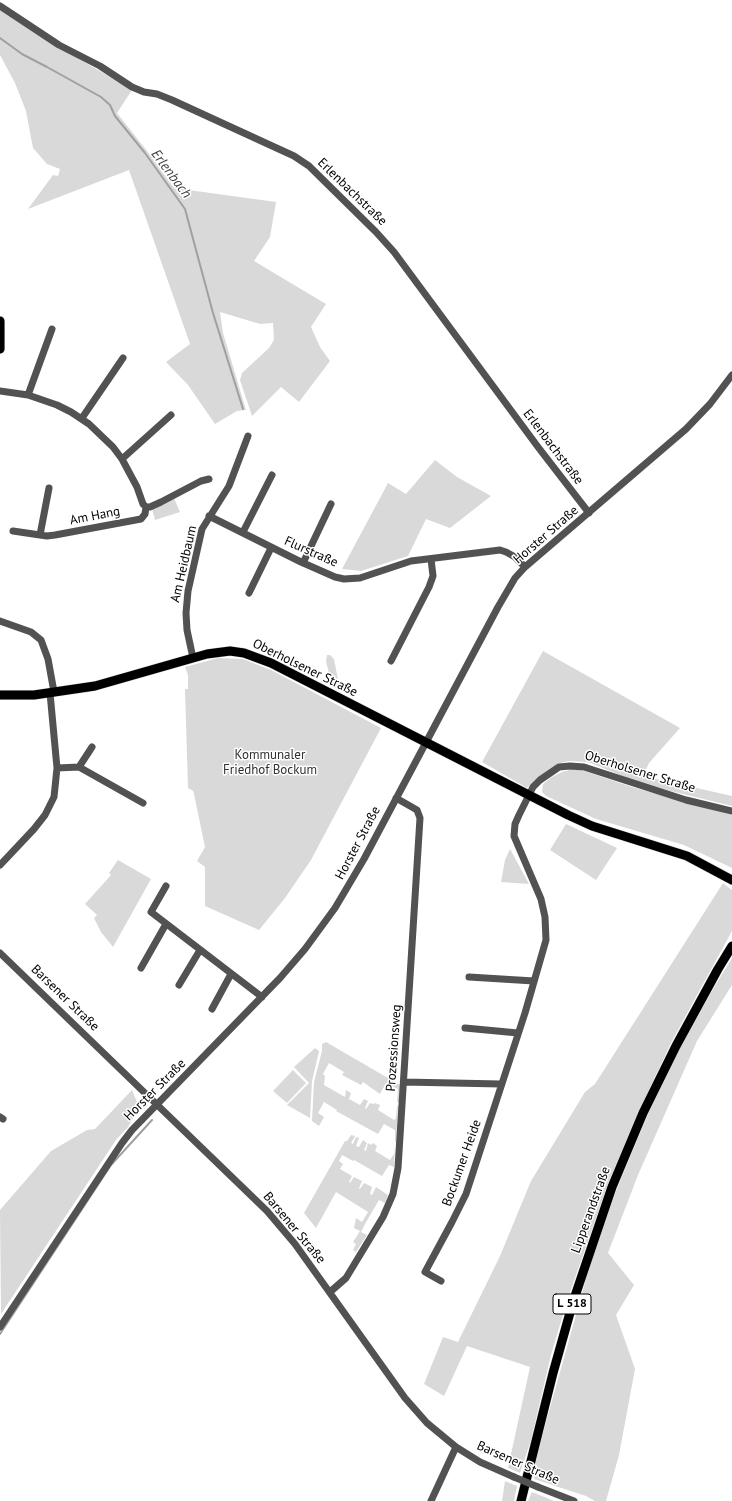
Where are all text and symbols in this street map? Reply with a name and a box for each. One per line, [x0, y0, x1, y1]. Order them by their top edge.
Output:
water label: Erlenbach [147, 146, 195, 202]
street label: Erlenbachstraße [314, 155, 390, 229]
street label: Erlenbachstraße [520, 406, 586, 488]
street label: Am Hang [69, 503, 121, 529]
street label: Horster Straße [510, 503, 582, 567]
street label: Am Heidbaum [168, 524, 200, 604]
street label: Flurstraße [282, 533, 340, 571]
street label: Oberholsener Straße [250, 636, 360, 700]
park label: Kommunaler Friedhof Bockum [223, 747, 317, 778]
street label: Oberholsener Straße [583, 748, 697, 796]
street label: Horster Straße [332, 804, 384, 882]
street label: Barsener Straße [28, 962, 102, 1034]
street label: Prozessionsweg [383, 1004, 405, 1092]
street label: Horster Straße [121, 1056, 189, 1124]
street label: Bockumer Heide [439, 1118, 485, 1208]
street label: Lipperandstraße [568, 1165, 614, 1255]
street label: Barsener Straße [260, 1189, 328, 1267]
road number: L 518 [553, 1294, 591, 1314]
street label: Barsener Straße [474, 1438, 562, 1488]

